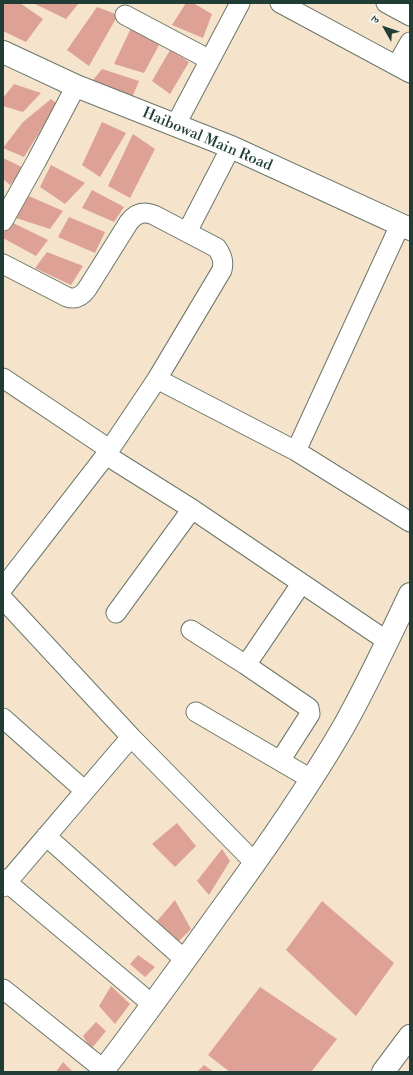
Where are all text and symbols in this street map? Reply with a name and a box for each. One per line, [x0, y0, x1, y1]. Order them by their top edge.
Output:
north arrow [365, 8, 405, 48]
text: उ [369, 14, 383, 27]
street label: Haibowal Main Road [139, 104, 275, 176]

